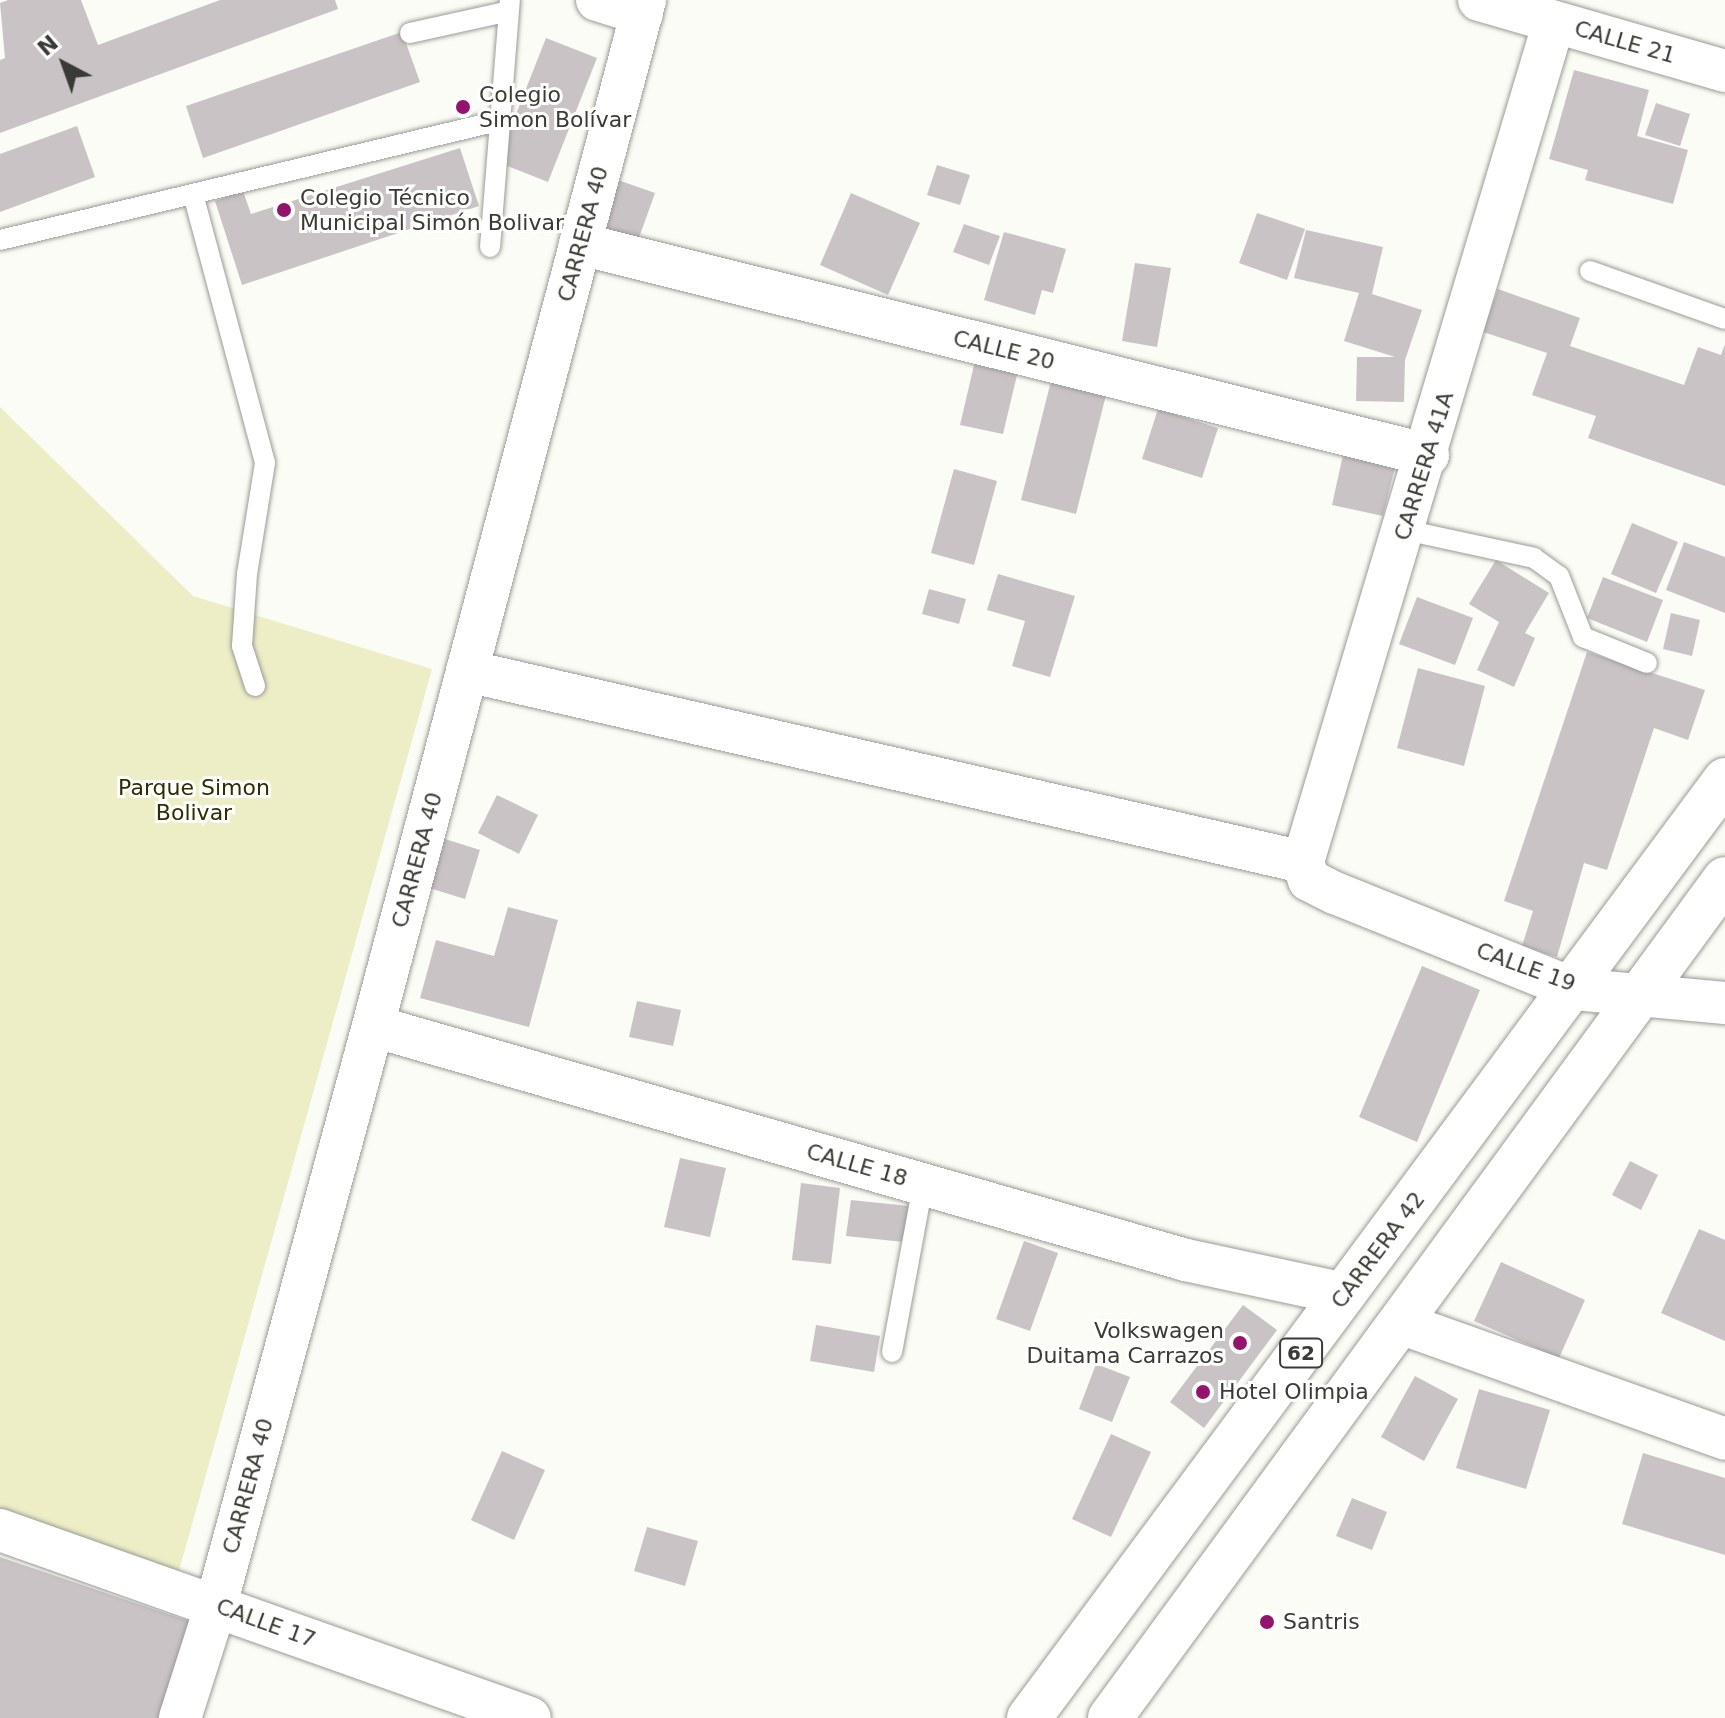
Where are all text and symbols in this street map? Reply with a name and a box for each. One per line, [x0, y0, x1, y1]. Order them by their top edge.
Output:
street label: CALLE 21 [1571, 15, 1679, 69]
north arrow [24, 24, 104, 104]
text: N [33, 30, 63, 61]
place label: Colegio Simon Bolívar [479, 81, 631, 132]
marker: Colegio Simon Bolívar [454, 98, 472, 116]
street label: CARRERA 40 [552, 163, 614, 305]
place label: Colegio Técnico Municipal Simón Bolivar [300, 184, 564, 236]
marker: Colegio Técnico Municipal Simón Bolivar [275, 201, 293, 219]
street label: CALLE 20 [950, 325, 1058, 375]
street label: CARRERA 41A [1389, 388, 1459, 544]
park label: Parque Simon Bolivar [118, 774, 270, 826]
street label: CARRERA 40 [386, 789, 448, 931]
street label: CALLE 19 [1473, 937, 1579, 997]
street label: CALLE 18 [803, 1138, 911, 1192]
street label: CARRERA 42 [1326, 1186, 1430, 1314]
place label: Volkswagen Duitama Carrazos [1026, 1317, 1224, 1368]
marker: Volkswagen Duitama Carrazos [1231, 1334, 1249, 1352]
road number: 62 [1279, 1337, 1323, 1369]
place label: Hotel Olimpia [1219, 1379, 1369, 1405]
marker: Hotel Olimpia [1194, 1383, 1212, 1401]
street label: CARRERA 40 [217, 1415, 279, 1557]
street label: CALLE 17 [213, 1593, 319, 1653]
place label: Santris [1283, 1609, 1360, 1635]
marker: Santris [1258, 1613, 1276, 1631]

